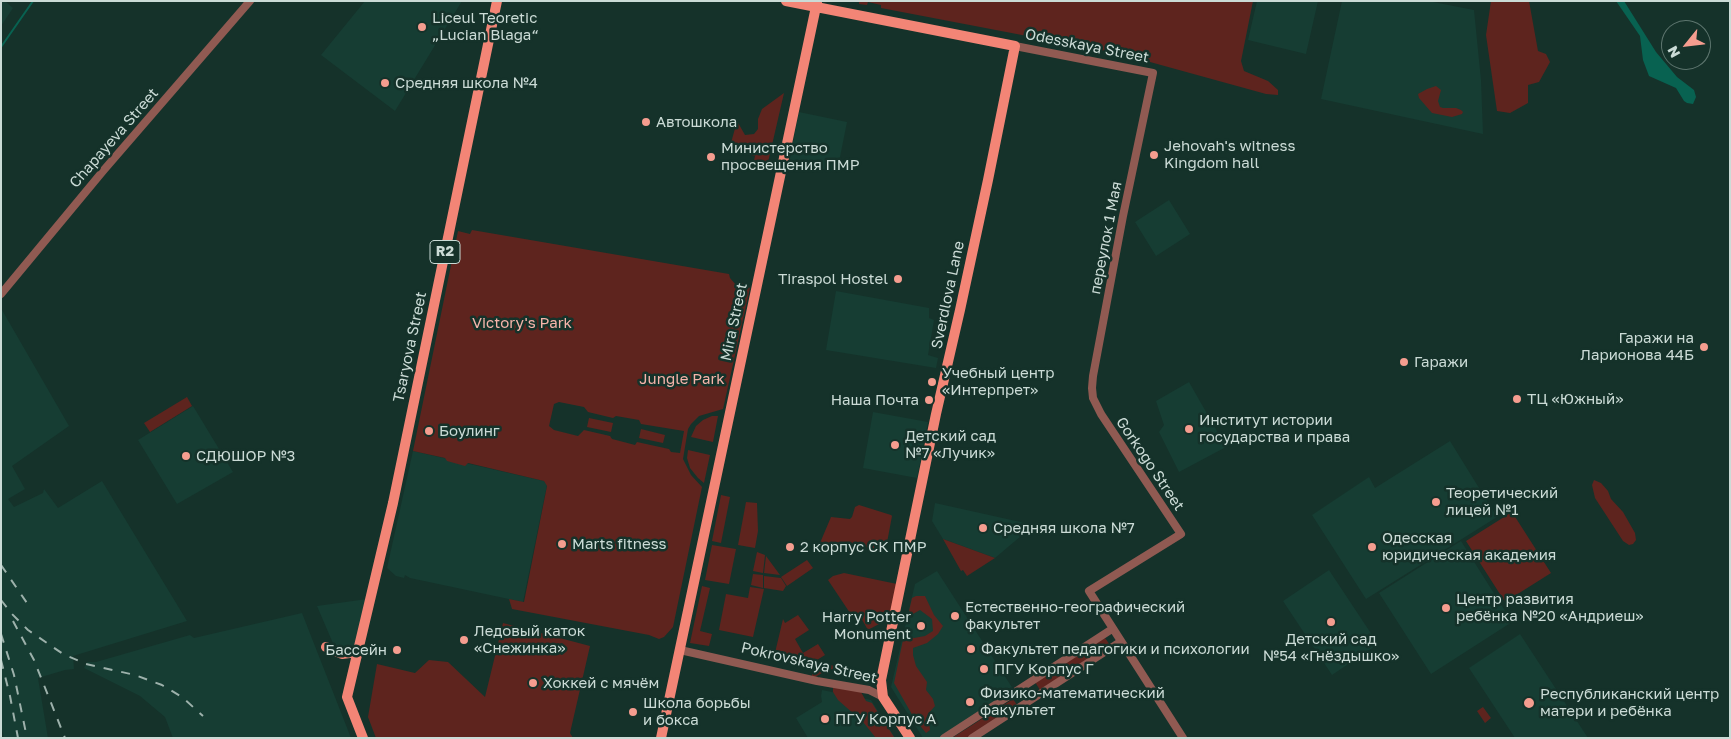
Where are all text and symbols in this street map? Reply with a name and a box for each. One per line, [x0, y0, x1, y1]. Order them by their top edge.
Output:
place label: Liceul Teoretic „Lucian Blaga“ [432, 9, 539, 44]
north arrow [1661, 20, 1711, 70]
marker: Liceul Teoretic „Lucian Blaga“ [416, 21, 428, 33]
street label: Odesskaya Street [1023, 25, 1151, 67]
text: N [1663, 43, 1683, 61]
place label: Средняя школа №4 [395, 74, 538, 92]
marker: Средняя школа №4 [379, 77, 391, 89]
street label: Chapayeva Street [66, 84, 162, 192]
place label: Автошкола [656, 113, 737, 131]
marker: Автошкола [640, 116, 652, 128]
place label: Jehovah's witness Kingdom hall [1164, 137, 1295, 172]
place label: Министерство просвещения ПМР [721, 139, 859, 174]
marker: Jehovah's witness Kingdom hall [1148, 149, 1160, 161]
marker: Министерство просвещения ПМР [705, 151, 717, 163]
street label: переулок 1 Мая [1086, 180, 1126, 296]
street label: Sverdlova Lane [928, 239, 968, 351]
road number: R2 [430, 240, 460, 264]
place label: Tiraspol Hostel [778, 270, 888, 288]
marker: Tiraspol Hostel [892, 273, 904, 285]
street label: Mira Street [717, 281, 751, 363]
street label: Tsaryova Street [390, 290, 430, 404]
park label: Victory's Park [472, 314, 572, 332]
place label: Гаражи на Ларионова 44Б [1580, 329, 1694, 364]
marker: Гаражи на Ларионова 44Б [1698, 341, 1710, 353]
place label: Гаражи [1414, 353, 1468, 371]
marker: Гаражи [1398, 356, 1410, 368]
place label: Учебный центр «Интерпрет» [942, 364, 1054, 399]
park label: Jungle Park [639, 370, 725, 388]
marker: Учебный центр «Интерпрет» [926, 376, 938, 388]
place label: ТЦ «Южный» [1527, 390, 1623, 408]
place label: Наша Почта [831, 391, 919, 409]
marker: ТЦ «Южный» [1511, 393, 1523, 405]
marker: Наша Почта [923, 394, 935, 406]
place label: Институт истории государства и права [1199, 411, 1350, 446]
street label: Gorkogo Street [1112, 414, 1188, 514]
place label: Боулинг [439, 422, 500, 440]
marker: Институт истории государства и права [1183, 423, 1195, 435]
marker: Боулинг [423, 425, 435, 437]
place label: Детский сад №7 «Лучик» [905, 427, 996, 462]
marker: Детский сад №7 «Лучик» [889, 439, 901, 451]
place label: СДЮШОР №3 [196, 447, 295, 465]
marker: СДЮШОР №3 [180, 450, 192, 462]
place label: Теоретический лицей №1 [1446, 484, 1558, 519]
marker: Теоретический лицей №1 [1430, 496, 1442, 508]
place label: Средняя школа №7 [993, 519, 1135, 537]
marker: Средняя школа №7 [977, 522, 989, 534]
place label: Одесская юридическая академия [1382, 529, 1556, 564]
place label: Marts fitness [572, 535, 667, 553]
marker: Marts fitness [556, 538, 568, 550]
place label: 2 корпус СК ПМР [800, 538, 926, 556]
marker: 2 корпус СК ПМР [784, 541, 796, 553]
marker: Одесская юридическая академия [1366, 541, 1378, 553]
place label: Центр развития ребёнка №20 «Андриеш» [1456, 590, 1644, 625]
place label: Естественно-географический факультет [965, 598, 1185, 633]
marker: Центр развития ребёнка №20 «Андриеш» [1440, 602, 1452, 614]
place label: Harry Potter Monument [822, 608, 911, 643]
marker: Естественно-географический факультет [949, 610, 961, 622]
marker: Детский сад №54 «Гнёздышко» [1325, 616, 1337, 628]
marker: Harry Potter Monument [915, 620, 927, 632]
place label: Ледовый каток «Снежинка» [474, 622, 585, 657]
place label: Детский сад №54 «Гнёздышко» [1263, 630, 1399, 665]
marker: Ледовый каток «Снежинка» [458, 634, 470, 646]
street label: Pokrovskaya Street [739, 639, 879, 687]
place label: Факультет педагогики и психологии [981, 640, 1250, 658]
place label: Бассейн [325, 641, 387, 659]
marker: Факультет педагогики и психологии [965, 643, 977, 655]
marker: Бассейн [391, 644, 403, 656]
place label: ПГУ Корпус Г [994, 660, 1094, 678]
marker: ПГУ Корпус Г [978, 663, 990, 675]
place label: Хоккей с мячём [543, 674, 659, 692]
marker: Хоккей с мячём [527, 677, 539, 689]
place label: Физико-математический факультет [980, 684, 1165, 719]
place label: Республиканский центр матери и ребёнка [1540, 685, 1719, 720]
place label: Школа борьбы и бокса [643, 694, 751, 729]
marker: Физико-математический факультет [964, 696, 976, 708]
marker: Республиканский центр матери и ребёнка [1522, 696, 1536, 710]
marker: Школа борьбы и бокса [627, 706, 639, 718]
place label: ПГУ Корпус А [835, 710, 936, 728]
marker: ПГУ Корпус А [819, 713, 831, 725]

